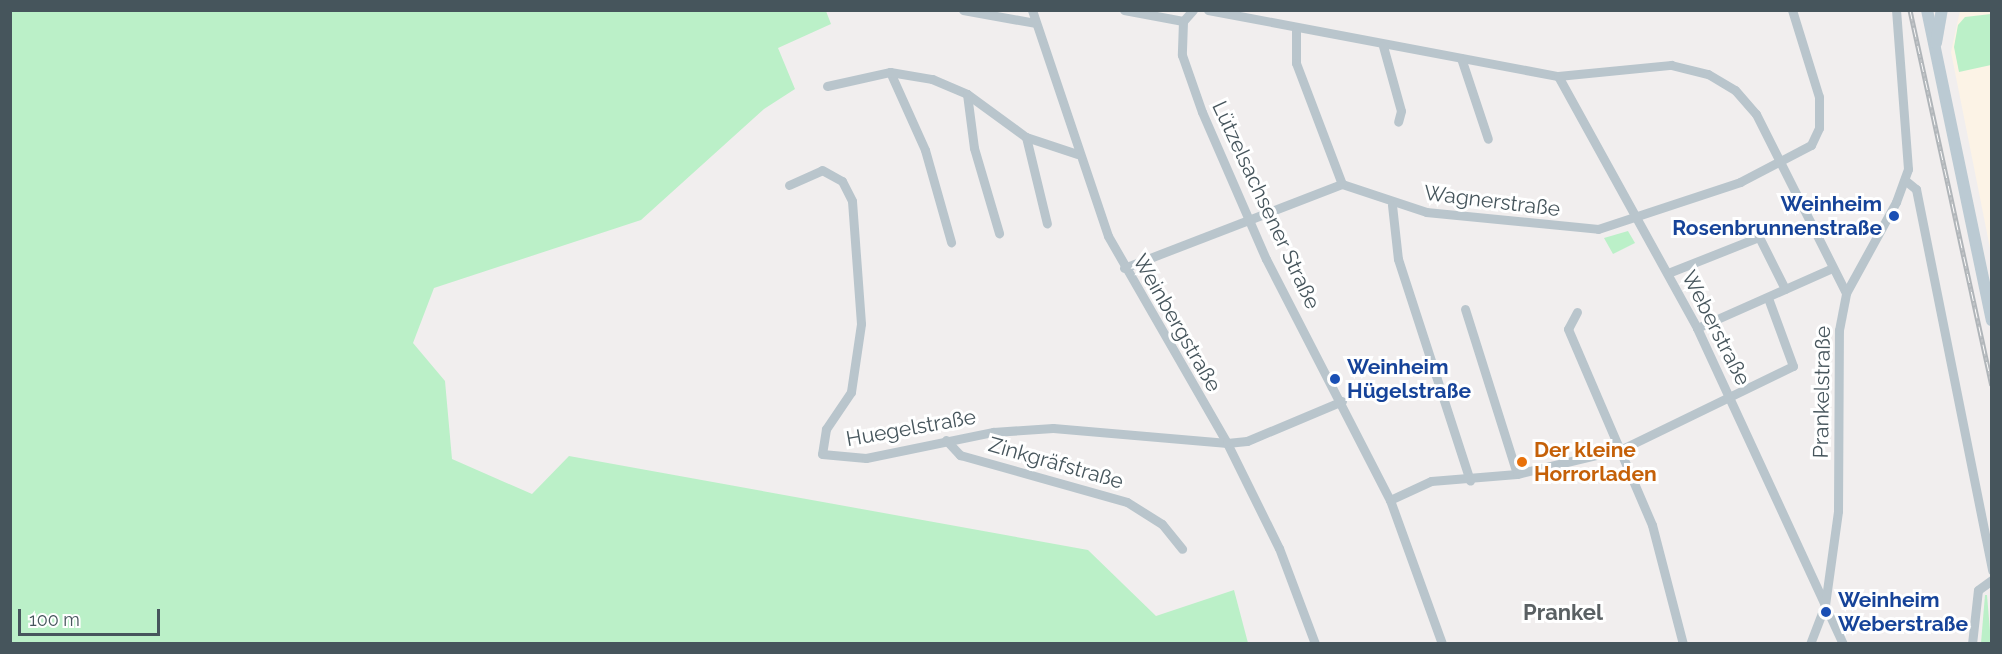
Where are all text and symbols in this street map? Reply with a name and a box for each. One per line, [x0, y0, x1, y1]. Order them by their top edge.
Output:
street label: Lützelsachsener Straße [1207, 97, 1325, 313]
street label: Wagnerstraße [1422, 180, 1562, 222]
place label: Weinheim Rosenbrunnenstraße [1672, 191, 1882, 241]
marker: Weinheim Rosenbrunnenstraße [1887, 209, 1901, 223]
street label: Weinbergstraße [1127, 250, 1227, 396]
street label: Weberstraße [1676, 266, 1756, 390]
street label: Prankelstraße [1808, 326, 1836, 458]
place label: Weinheim Hügelstraße [1347, 354, 1471, 404]
marker: Weinheim Hügelstraße [1328, 372, 1342, 386]
street label: Huegelstraße [844, 404, 978, 452]
street label: Zinkgräfstraße [986, 432, 1126, 494]
place label: Der kleine Horrorladen [1534, 437, 1657, 487]
marker: Der kleine Horrorladen [1515, 455, 1529, 469]
place label: Weinheim Weberstraße [1838, 587, 1968, 637]
scale bar [21, 597, 164, 635]
district label: Prankel [1523, 600, 1603, 626]
marker: Weinheim Weberstraße [1819, 605, 1833, 619]
text: 100 m [29, 609, 80, 630]

